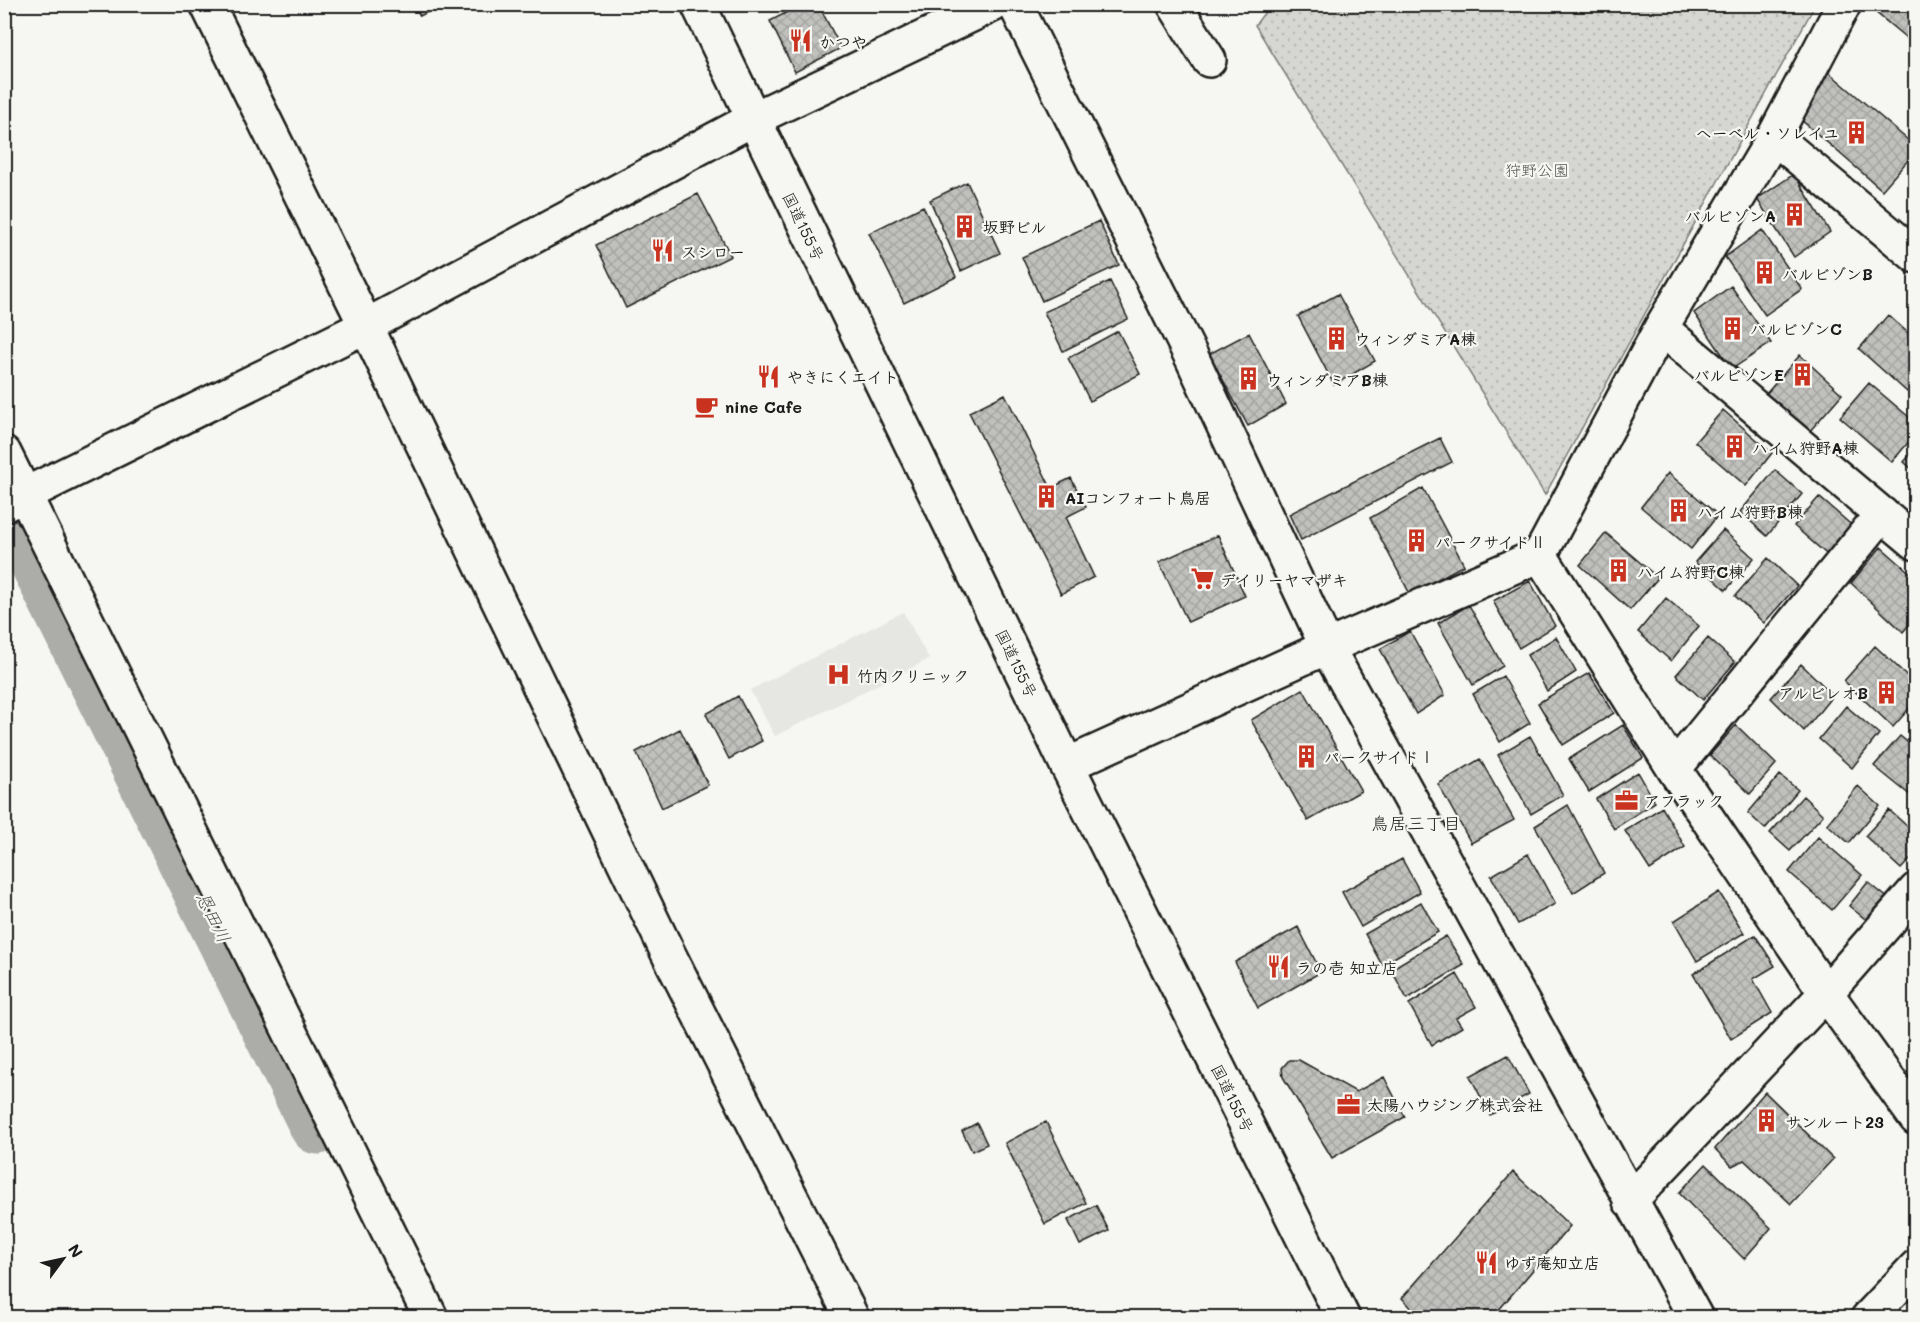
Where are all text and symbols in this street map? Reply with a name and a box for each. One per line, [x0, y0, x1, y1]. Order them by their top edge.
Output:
restaurant icon: かつや [788, 28, 814, 54]
place label: かつや [819, 31, 867, 52]
building icon: ヘーベル・ソレイユ [1844, 119, 1870, 145]
place label: ヘーベル・ソレイユ [1696, 122, 1839, 143]
park label: 狩野公園 [1505, 159, 1569, 180]
street label: 国道155号 [778, 188, 830, 264]
building icon: バルビゾンA [1781, 202, 1807, 228]
place label: バルビゾンA [1685, 205, 1776, 226]
building icon: 坂野ビル [952, 213, 978, 239]
place label: 坂野ビル [983, 216, 1047, 237]
restaurant icon: スシロー [650, 238, 676, 264]
place label: スシロー [681, 241, 745, 262]
building icon: バルビゾンB [1751, 260, 1777, 286]
place label: バルビゾンB [1782, 263, 1873, 284]
building icon: バルビゾンC [1719, 315, 1745, 341]
place label: バルビゾンC [1750, 318, 1842, 339]
building icon: ウィンダミアA棟 [1323, 325, 1349, 351]
place label: ウィンダミアA棟 [1354, 328, 1477, 349]
building icon: バルビゾンE [1789, 361, 1815, 387]
restaurant icon: やきにくエイト [756, 363, 782, 389]
place label: バルビゾンE [1694, 364, 1784, 385]
place label: やきにくエイト [787, 366, 899, 387]
building icon: ウィンダミアB棟 [1235, 366, 1261, 392]
place label: ウィンダミアB棟 [1266, 369, 1389, 390]
cafe icon: nine Cafe [694, 393, 720, 419]
place label: nine Cafe [725, 396, 802, 417]
building icon: ハイム狩野A棟 [1721, 434, 1747, 460]
place label: ハイム狩野A棟 [1752, 437, 1860, 458]
building icon: AIコンフォート鳥居 [1034, 484, 1060, 510]
place label: AIコンフォート鳥居 [1065, 487, 1211, 508]
building icon: ハイム狩野B棟 [1666, 498, 1692, 524]
place label: ハイム狩野B棟 [1697, 501, 1804, 522]
building icon: パークサイドⅡ [1404, 528, 1430, 554]
place label: パークサイドⅡ [1435, 531, 1546, 552]
building icon: ハイム狩野C棟 [1606, 558, 1632, 584]
place label: ハイム狩野C棟 [1637, 561, 1745, 582]
supermarket icon: デイリーヤマザキ [1189, 566, 1215, 592]
place label: デイリーヤマザキ [1220, 569, 1348, 590]
street label: 国道155号 [991, 625, 1043, 701]
hospital icon: 竹内クリニック [826, 662, 852, 688]
place label: 竹内クリニック [857, 665, 969, 686]
building icon: アルビレオB [1873, 679, 1899, 705]
place label: アルビレオB [1778, 682, 1868, 703]
building icon: パークサイドⅠ [1293, 743, 1319, 769]
place label: パークサイドⅠ [1324, 746, 1435, 767]
office icon: アフラック [1613, 787, 1639, 813]
place label: アフラック [1644, 790, 1724, 811]
district label: 鳥居三丁目 [1371, 811, 1461, 835]
water label: 恩田川 [191, 887, 237, 947]
restaurant icon: ラの壱 知立店 [1265, 954, 1291, 980]
place label: ラの壱 知立店 [1296, 957, 1398, 978]
street label: 国道155号 [1207, 1060, 1259, 1136]
office icon: 太陽ハウジング株式会社 [1336, 1091, 1362, 1117]
place label: 太陽ハウジング株式会社 [1367, 1094, 1543, 1115]
building icon: サンルート23 [1754, 1108, 1780, 1134]
place label: サンルート23 [1785, 1111, 1884, 1132]
north arrow [33, 1229, 93, 1289]
text: N [64, 1240, 88, 1261]
restaurant icon: ゆず庵知立店 [1473, 1249, 1499, 1275]
place label: ゆず庵知立店 [1504, 1252, 1600, 1273]

